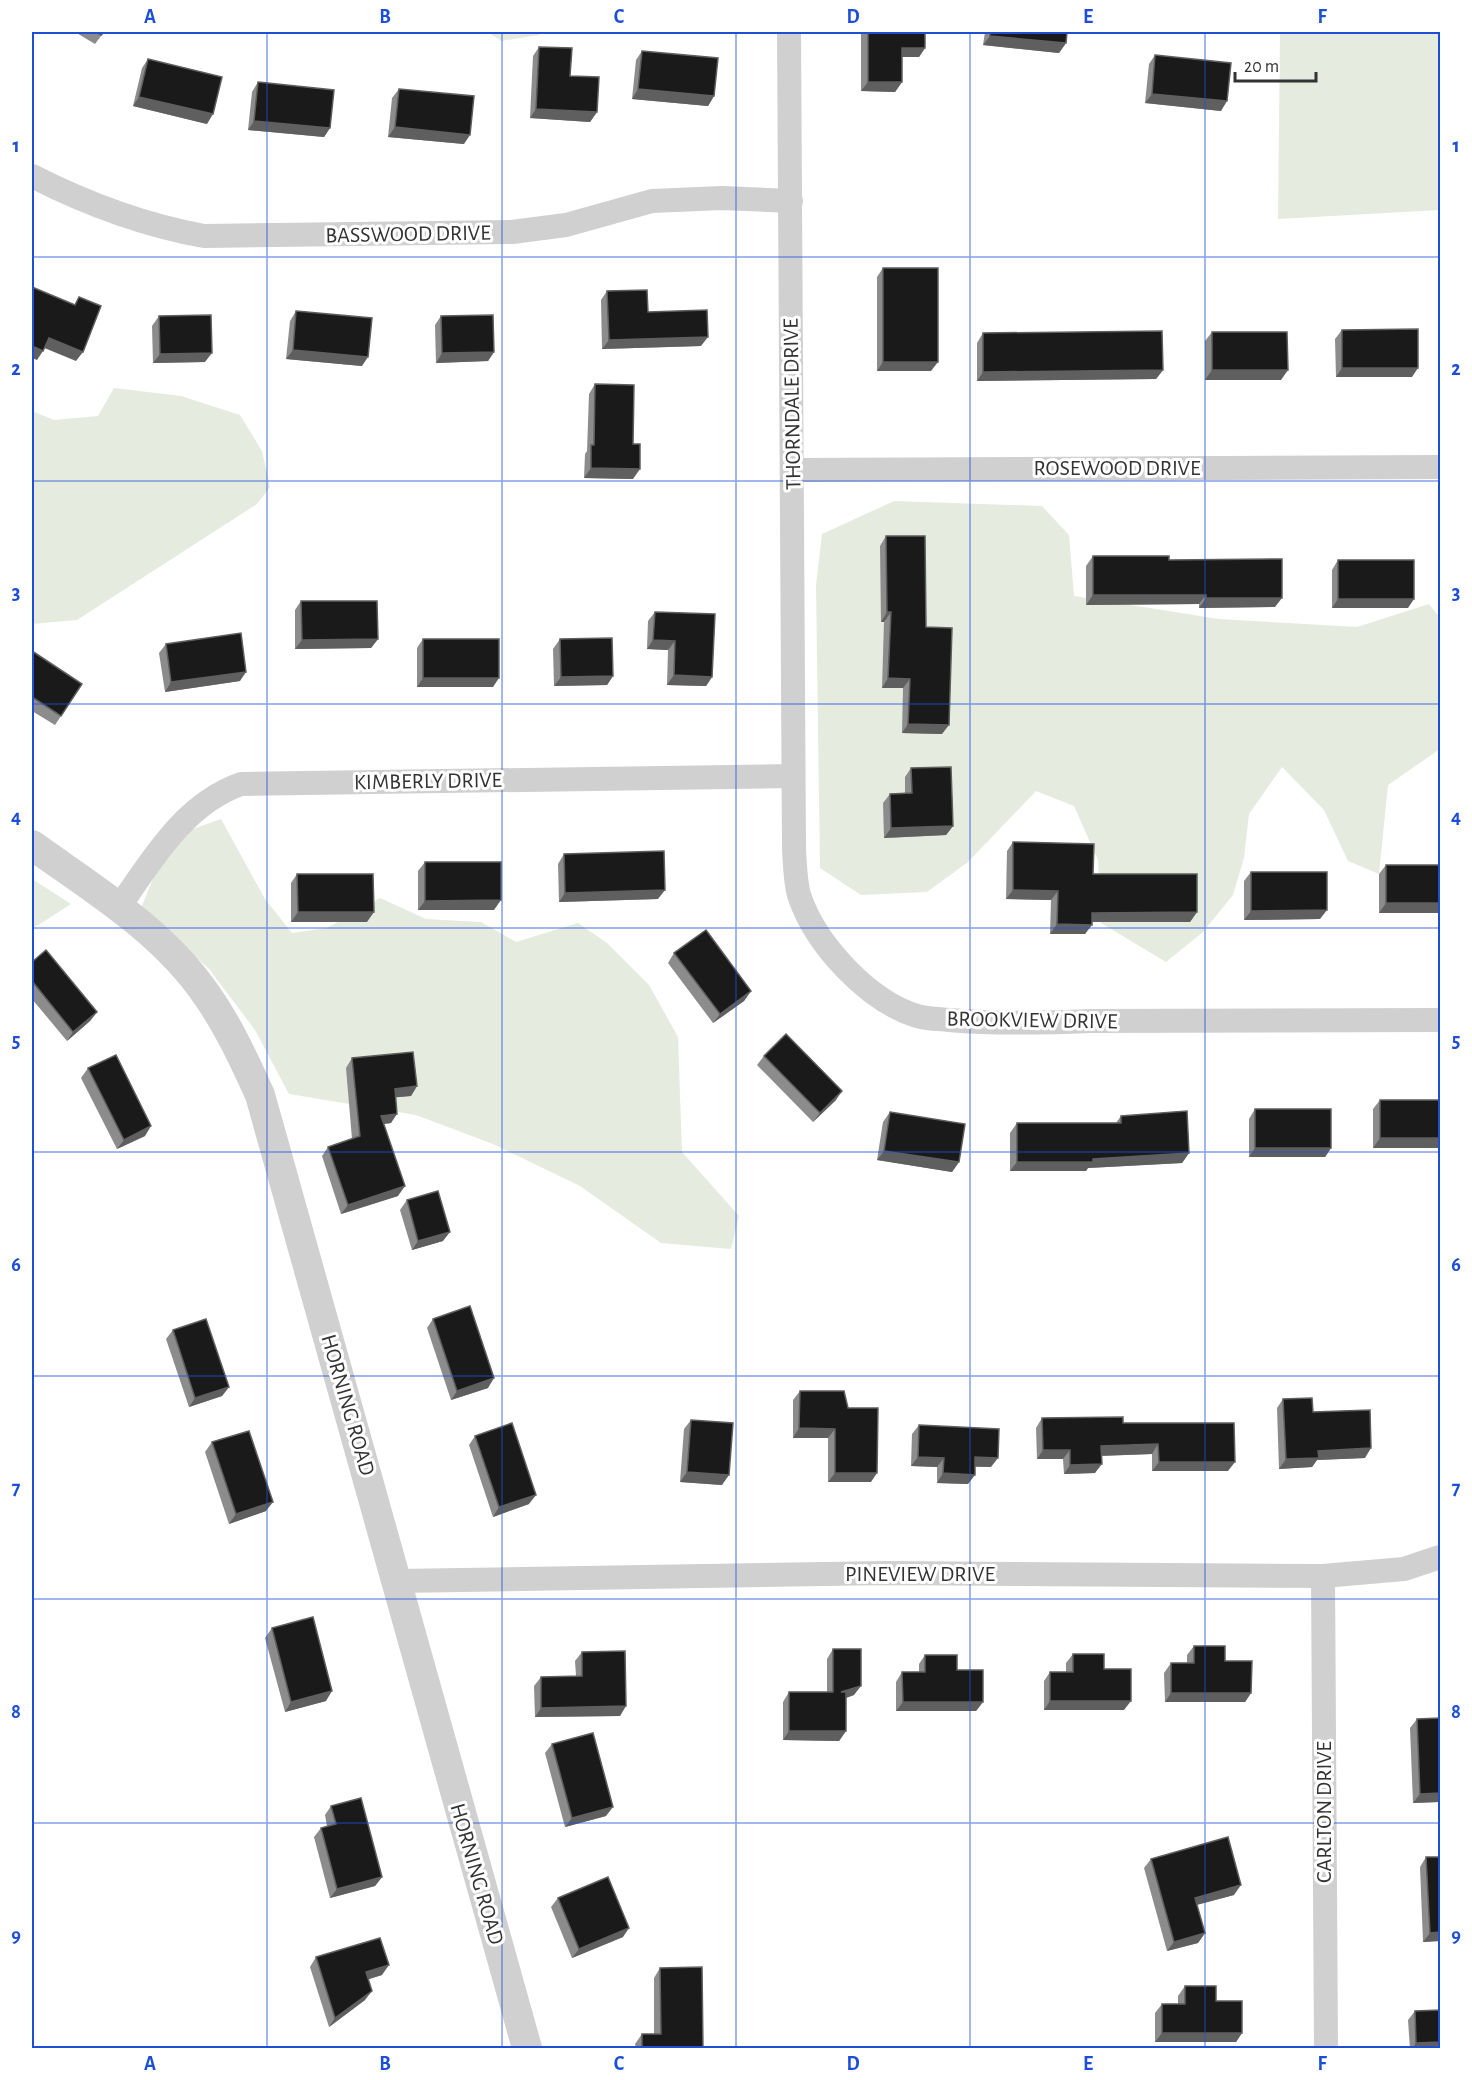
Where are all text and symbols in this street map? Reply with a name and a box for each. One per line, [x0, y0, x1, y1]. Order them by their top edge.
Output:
text: A [144, 7, 156, 27]
text: B [379, 7, 391, 27]
text: C [614, 7, 625, 27]
text: D [846, 7, 860, 27]
text: E [1083, 7, 1093, 27]
text: F [1317, 7, 1327, 27]
scale bar [1235, 45, 1316, 83]
text: 20 m [1244, 58, 1279, 76]
text: 1 [12, 136, 20, 156]
text: 1 [1452, 136, 1460, 156]
street label: BASSWOOD DRIVE [325, 222, 491, 246]
street label: THORNDALE DRIVE [779, 318, 804, 490]
text: 2 [11, 359, 21, 379]
text: 2 [1451, 359, 1461, 379]
street label: ROSEWOOD DRIVE [1034, 457, 1201, 479]
text: 3 [12, 583, 20, 603]
text: 3 [1452, 583, 1460, 603]
street label: KIMBERLY DRIVE [354, 769, 503, 793]
text: 4 [11, 807, 21, 827]
text: 4 [1451, 807, 1461, 827]
street label: BROOKVIEW DRIVE [946, 1008, 1118, 1032]
text: 5 [12, 1031, 20, 1051]
text: 5 [1452, 1031, 1460, 1051]
text: 6 [11, 1255, 21, 1275]
text: 6 [1451, 1255, 1461, 1275]
street label: HORNING ROAD [317, 1332, 379, 1478]
text: 7 [12, 1478, 21, 1498]
text: 7 [1452, 1478, 1461, 1498]
street label: PINEVIEW DRIVE [845, 1563, 995, 1585]
text: 8 [11, 1702, 21, 1722]
text: 8 [1451, 1702, 1461, 1722]
street label: CARLTON DRIVE [1313, 1741, 1335, 1883]
street label: HORNING ROAD [446, 1801, 508, 1947]
text: 9 [11, 1926, 21, 1946]
text: 9 [1451, 1926, 1461, 1946]
text: A [144, 2054, 156, 2074]
text: B [379, 2054, 391, 2074]
text: C [614, 2054, 625, 2074]
text: D [846, 2054, 860, 2074]
text: E [1083, 2054, 1093, 2074]
text: F [1317, 2054, 1327, 2074]

